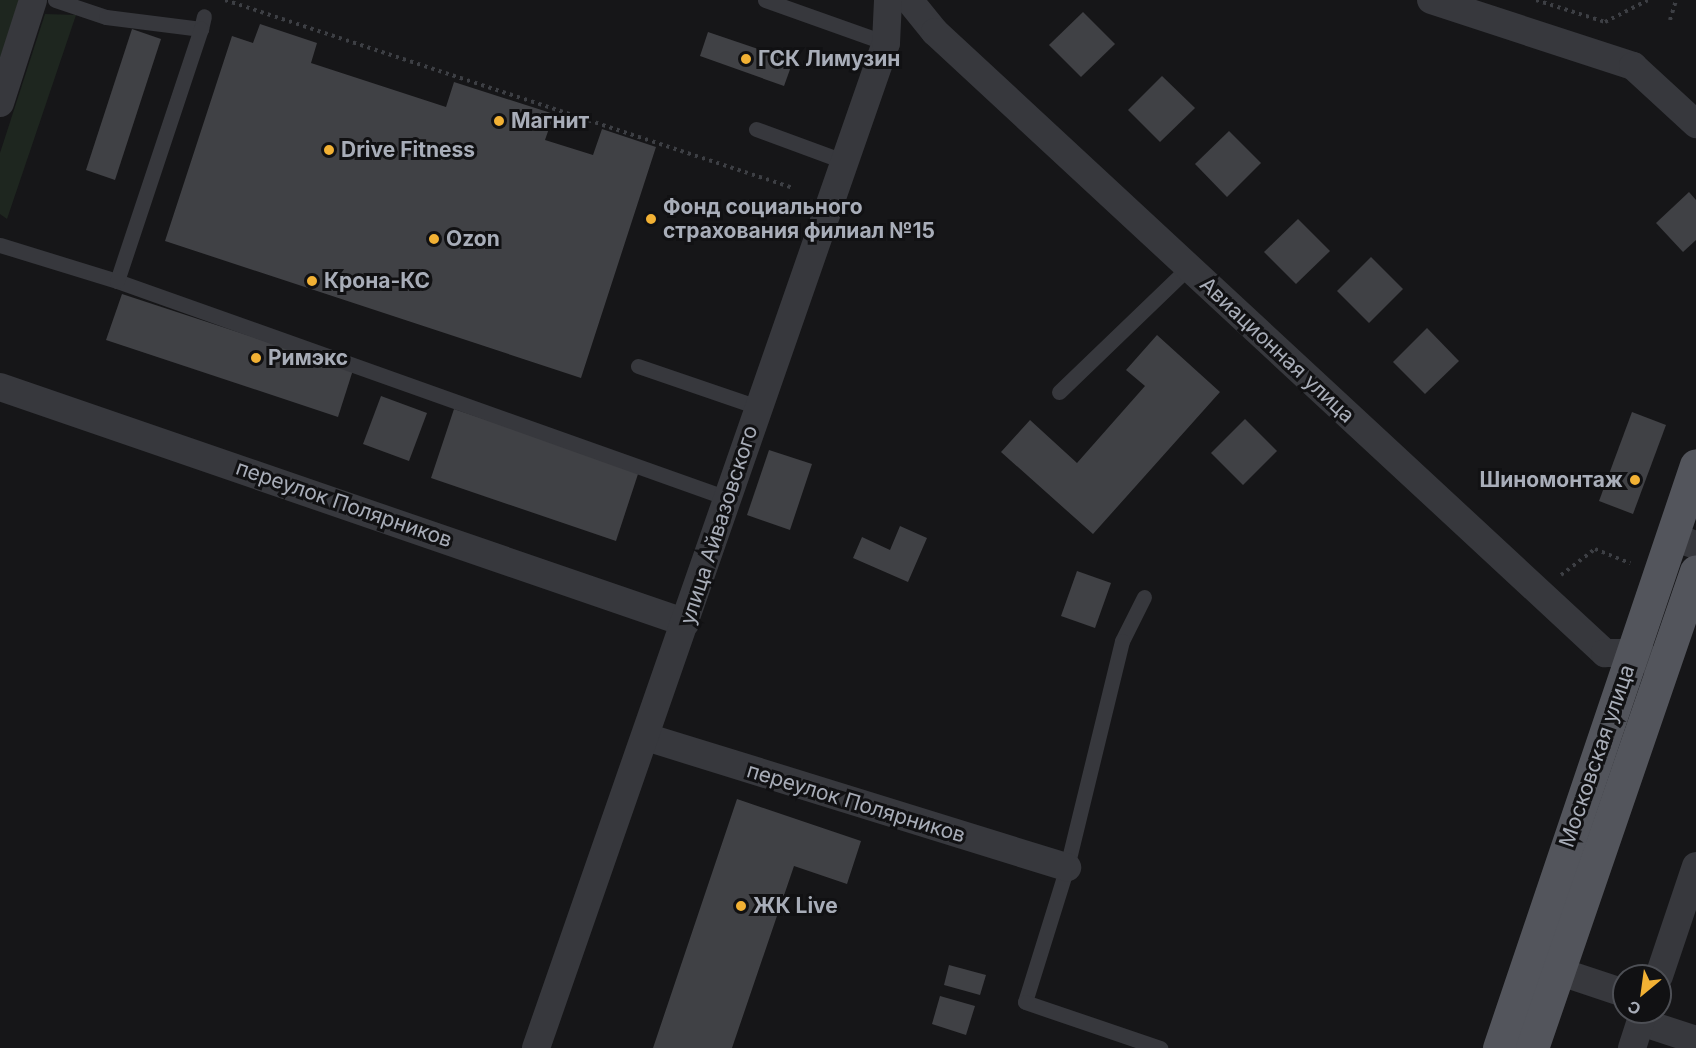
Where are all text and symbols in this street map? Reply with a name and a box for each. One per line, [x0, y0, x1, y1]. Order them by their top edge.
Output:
place label: ГСК Лимузин [758, 46, 900, 72]
marker: ГСК Лимузин [739, 52, 753, 66]
place label: Магнит [511, 108, 589, 134]
marker: Магнит [492, 114, 506, 128]
place label: Drive Fitness [341, 137, 475, 163]
marker: Drive Fitness [322, 143, 336, 157]
place label: Фонд социального страхования филиал №15 [663, 194, 935, 244]
marker: Фонд социального страхования филиал №15 [644, 212, 658, 226]
place label: Ozon [446, 226, 500, 252]
marker: Ozon [427, 232, 441, 246]
place label: Крона-КС [324, 268, 430, 294]
street label: Авиационная улица [1195, 272, 1359, 428]
marker: Крона-КС [305, 274, 319, 288]
place label: Римэкс [268, 345, 348, 371]
marker: Римэкс [249, 351, 263, 365]
street label: улица Айвазовского [675, 422, 763, 628]
street label: переулок Полярников [233, 455, 455, 553]
place label: Шиномонтаж [1479, 467, 1623, 493]
marker: Шиномонтаж [1628, 473, 1642, 487]
street label: Московская улица [1554, 661, 1640, 851]
street label: переулок Полярников [744, 758, 968, 848]
place label: ЖК Live [753, 893, 838, 919]
marker: ЖК Live [734, 899, 748, 913]
north arrow [1612, 964, 1672, 1024]
text: С [1624, 996, 1644, 1020]

